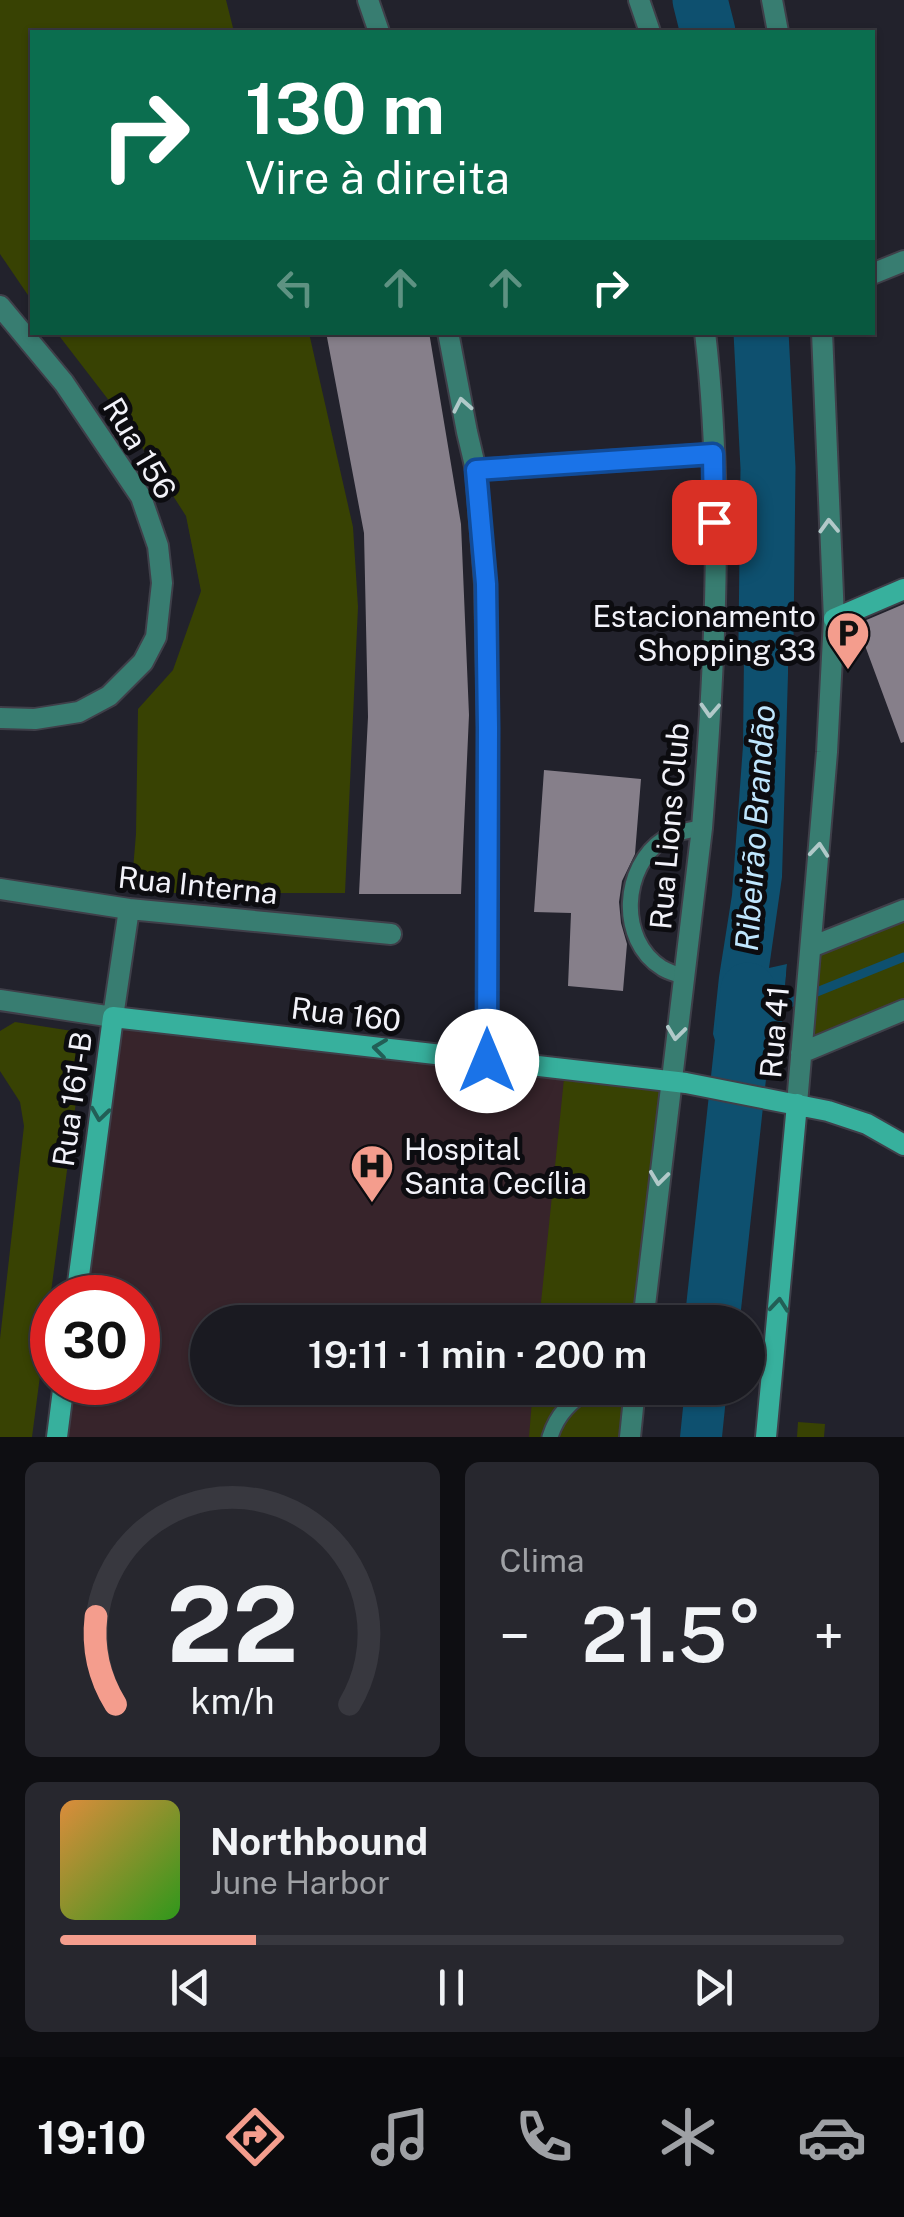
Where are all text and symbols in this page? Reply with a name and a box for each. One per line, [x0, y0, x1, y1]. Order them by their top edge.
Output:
text: 130 m [245, 67, 445, 150]
icon: right [80, 70, 210, 200]
text: Vire à direita [245, 151, 510, 204]
icon: left [268, 260, 323, 315]
icon: ahead [373, 260, 428, 315]
icon: ahead [478, 260, 533, 315]
icon: right [583, 260, 638, 315]
street label: Rua 156 [96, 391, 184, 505]
one-way arrow [452, 397, 473, 414]
pin [672, 480, 757, 565]
icon: arrive [687, 495, 742, 550]
one-way arrow [819, 517, 840, 533]
place label: Estacionamento Shopping 33 [592, 598, 816, 668]
parking icon: Estacionamento Shopping 33 [825, 610, 871, 671]
one-way arrow [700, 702, 721, 718]
water label: Ribeirão Brandão [728, 703, 782, 953]
street label: Rua Lions Club [642, 721, 696, 931]
one-way arrow [808, 842, 830, 858]
street label: Rua Interna [116, 859, 280, 911]
street label: Rua 41 [752, 984, 796, 1080]
street label: Rua 160 [289, 989, 403, 1039]
position arrow [435, 1009, 539, 1113]
one-way arrow [667, 1024, 688, 1041]
street label: Rua 161-B [45, 1029, 99, 1169]
one-way arrow [372, 1038, 388, 1059]
one-way arrow [91, 1105, 112, 1122]
place label: Hospital Santa Cecília [404, 1131, 587, 1201]
hospital icon: Hospital Santa Cecília [349, 1143, 395, 1204]
one-way arrow [649, 1171, 670, 1187]
speed limit sign: 30 [30, 1275, 160, 1405]
one-way arrow [767, 1297, 789, 1313]
text: 19:11 · 1 min · 200 m [308, 1332, 647, 1377]
text: Clima [500, 1542, 585, 1579]
text: 22 [166, 1563, 298, 1685]
text: 21.5° [581, 1591, 762, 1679]
text: − [500, 1604, 530, 1668]
text: + [813, 1604, 844, 1668]
text: km/h [190, 1680, 274, 1722]
text: Northbound [210, 1819, 428, 1864]
text: June Harbor [210, 1864, 390, 1901]
icon: previous [163, 1960, 218, 2015]
icon: pause [424, 1960, 479, 2015]
icon: next [686, 1960, 741, 2015]
icon: directions [220, 2102, 290, 2172]
icon: music [365, 2102, 435, 2172]
icon: phone [509, 2102, 579, 2172]
icon: climate [653, 2102, 723, 2172]
icon: car [797, 2102, 867, 2172]
text: 19:10 [37, 2111, 146, 2164]

